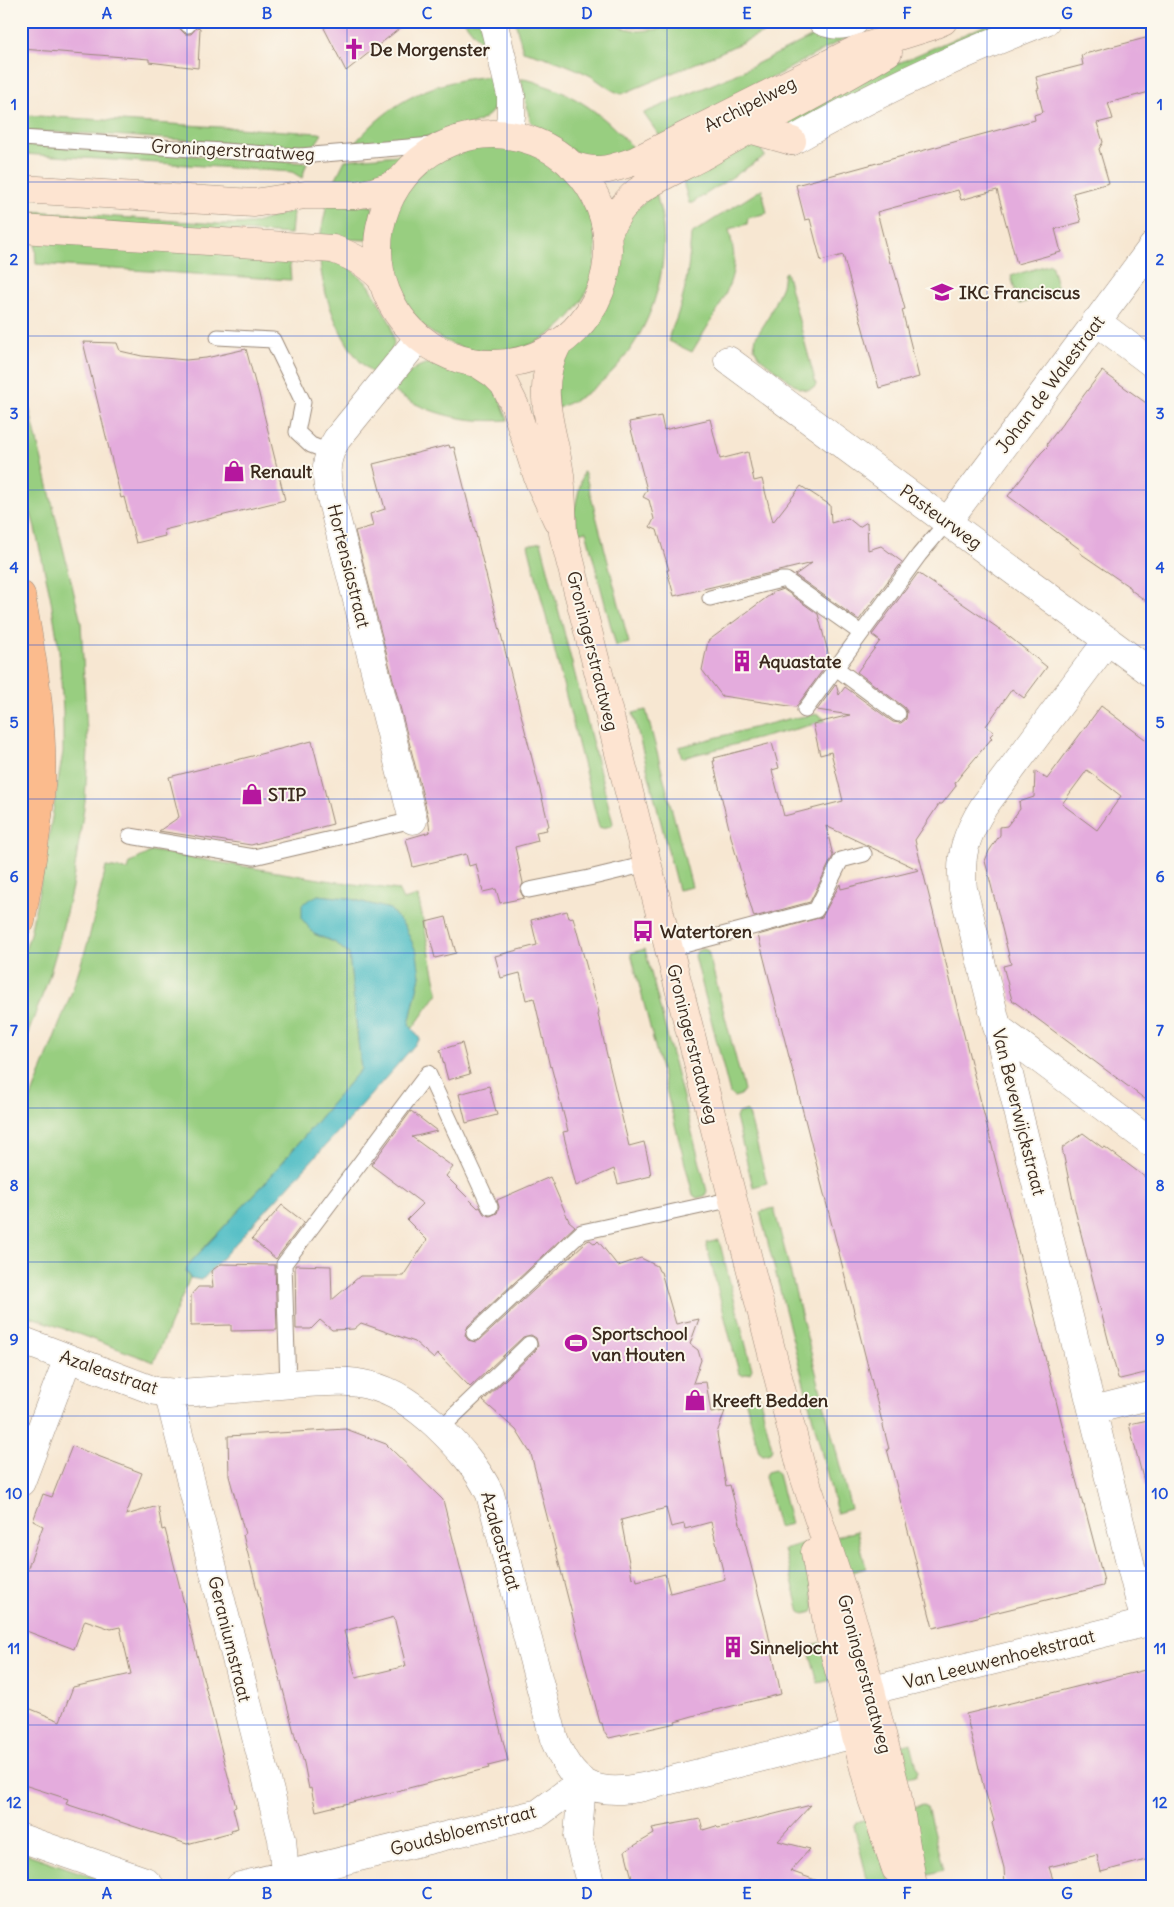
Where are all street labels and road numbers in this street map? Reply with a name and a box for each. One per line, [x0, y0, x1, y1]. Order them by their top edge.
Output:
street label: Archipelweg [700, 71, 800, 137]
street label: Groningerstraatweg [150, 134, 316, 166]
street label: Johan de Walestraat [991, 310, 1109, 458]
street label: Pasteurweg [895, 479, 987, 555]
street label: Hortensiastraat [323, 502, 375, 630]
street label: Groningerstraatweg [562, 569, 624, 733]
street label: Groningerstraatweg [662, 962, 724, 1126]
street label: Van Beverwijckstraat [987, 1026, 1051, 1198]
street label: Azaleastraat [57, 1344, 161, 1400]
street label: Azaleastraat [476, 1489, 526, 1593]
street label: Geraniumstraat [203, 1574, 257, 1704]
street label: Groningerstraatweg [833, 1592, 897, 1756]
street label: Van Leeuwenhoekstraat [901, 1624, 1097, 1694]
street label: Goudsbloemstraat [388, 1799, 538, 1861]

